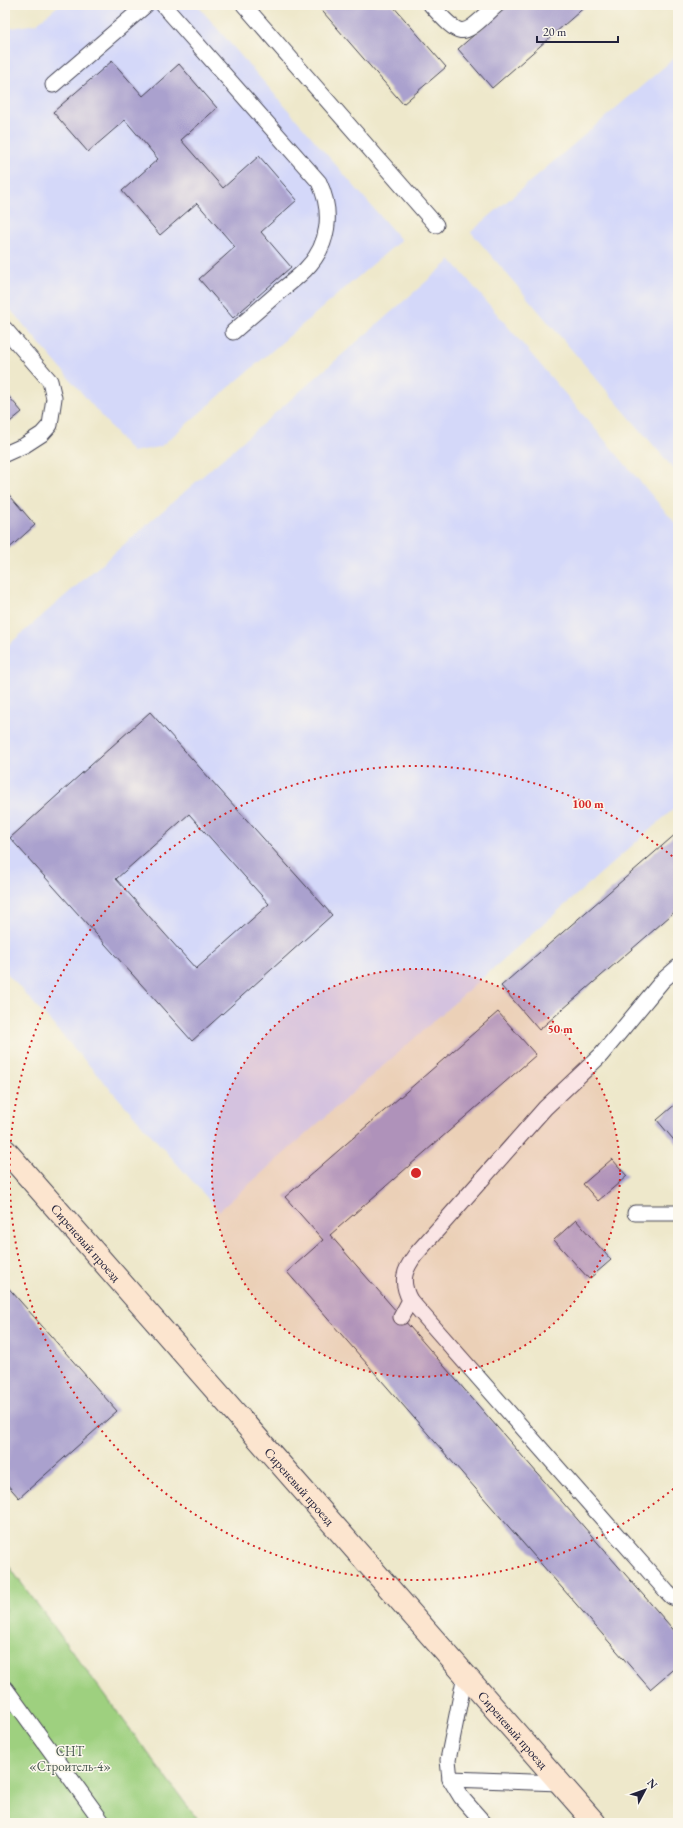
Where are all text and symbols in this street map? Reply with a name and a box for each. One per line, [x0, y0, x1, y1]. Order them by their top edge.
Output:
scale bar [537, 18, 618, 44]
text: 20 m [543, 24, 567, 40]
text: 100 m [572, 796, 604, 812]
text: 50 m [547, 1021, 573, 1037]
centre of rings [409, 1166, 423, 1180]
street label: Сиреневый проезд [47, 1200, 125, 1285]
street label: Сиреневый проезд [261, 1444, 338, 1529]
street label: Сиреневый проезд [474, 1688, 552, 1773]
park label: СНТ «Строитель-4» [29, 1743, 111, 1775]
north arrow [625, 1770, 665, 1810]
text: N [644, 1775, 661, 1791]

